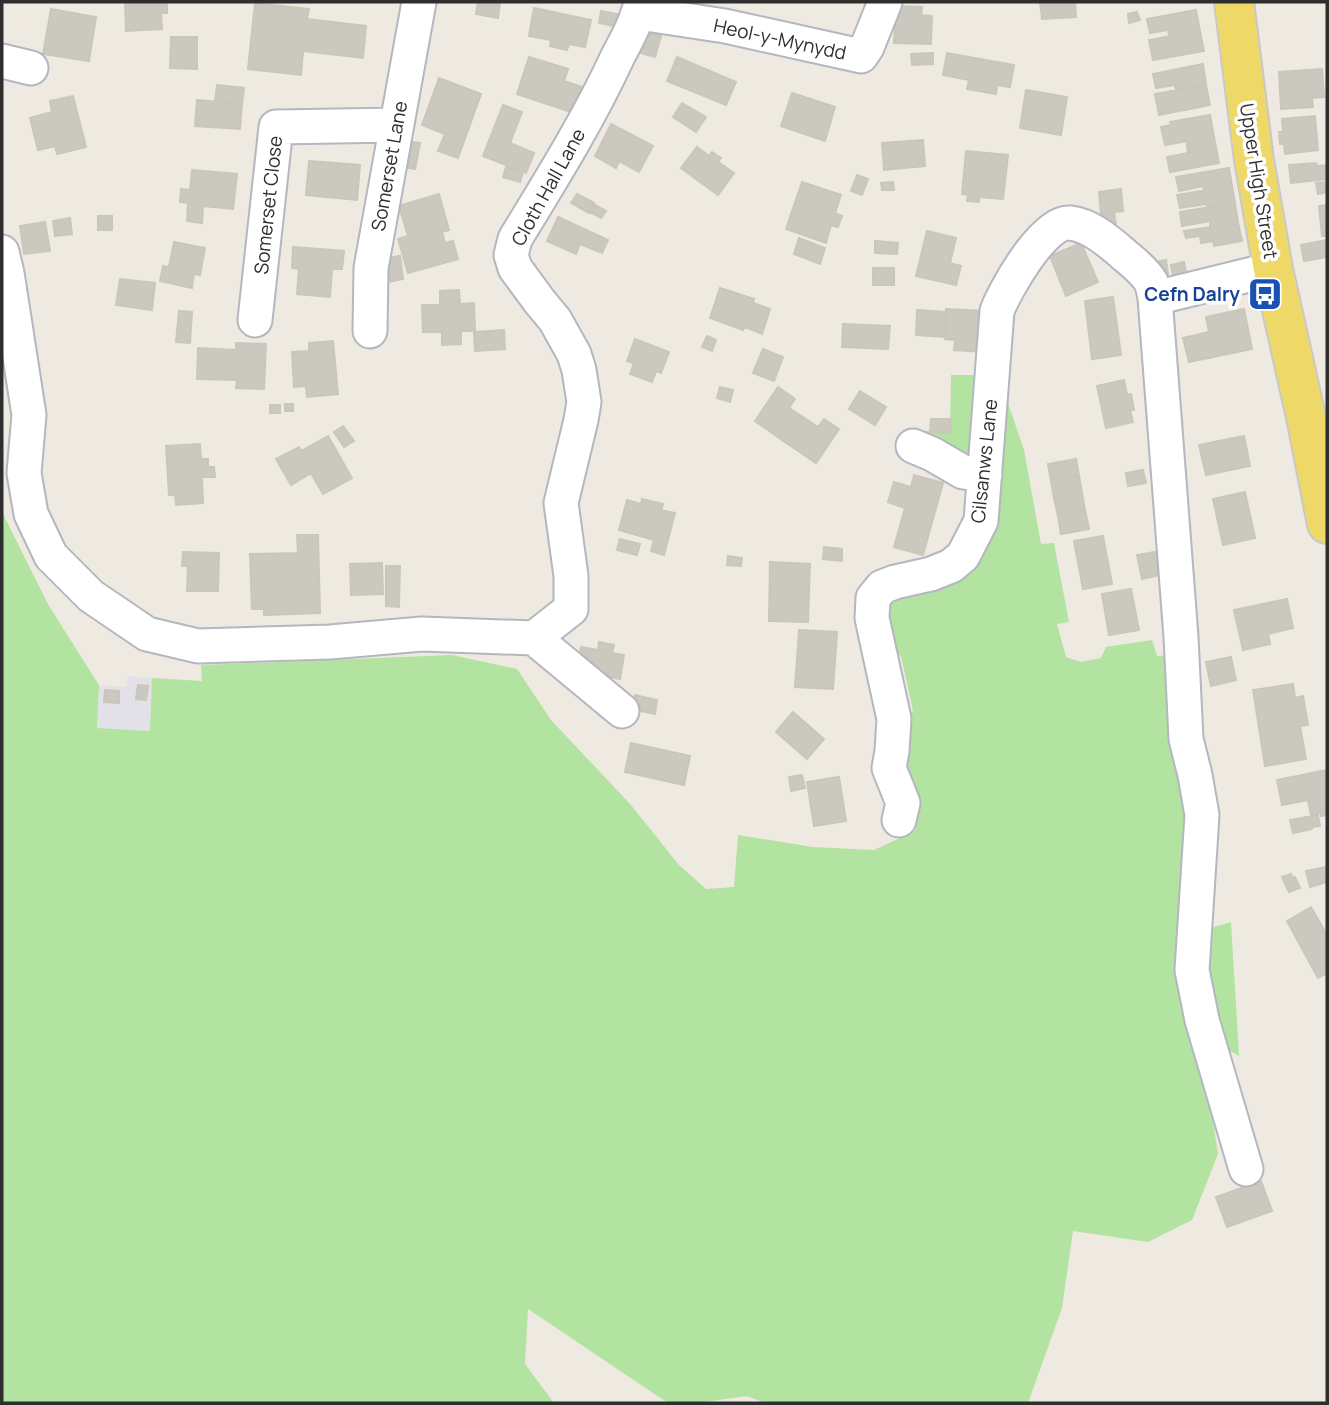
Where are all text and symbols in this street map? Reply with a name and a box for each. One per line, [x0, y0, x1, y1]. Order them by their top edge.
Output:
street label: Heol-y-Mynydd [711, 12, 849, 66]
street label: Somerset Lane [365, 99, 413, 233]
street label: Upper High Street [1234, 101, 1284, 261]
street label: Cloth Hall Lane [505, 124, 591, 250]
street label: Somerset Close [248, 134, 288, 276]
bus stop icon: Cefn Dalry [1246, 275, 1284, 313]
place label: Cefn Dalry [1144, 281, 1240, 307]
street label: Cilsanws Lane [965, 398, 1003, 524]

